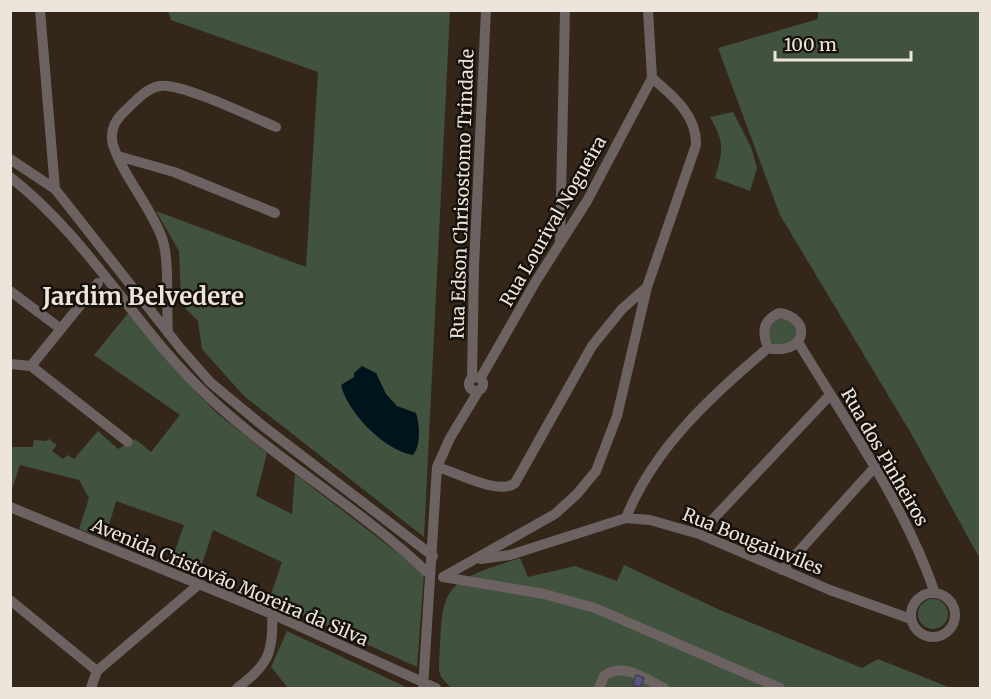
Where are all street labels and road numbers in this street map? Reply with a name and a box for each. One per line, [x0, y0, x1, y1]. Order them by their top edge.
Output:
street label: Rua Edson Chrisostomo Trindade [445, 48, 479, 340]
street label: Rua Lourival Nogueira [495, 131, 611, 310]
street label: Rua dos Pinheiros [836, 384, 934, 530]
street label: Rua Bougainviles [679, 502, 827, 580]
street label: Avenida Cristovão Moreira da Silva [87, 513, 372, 651]

